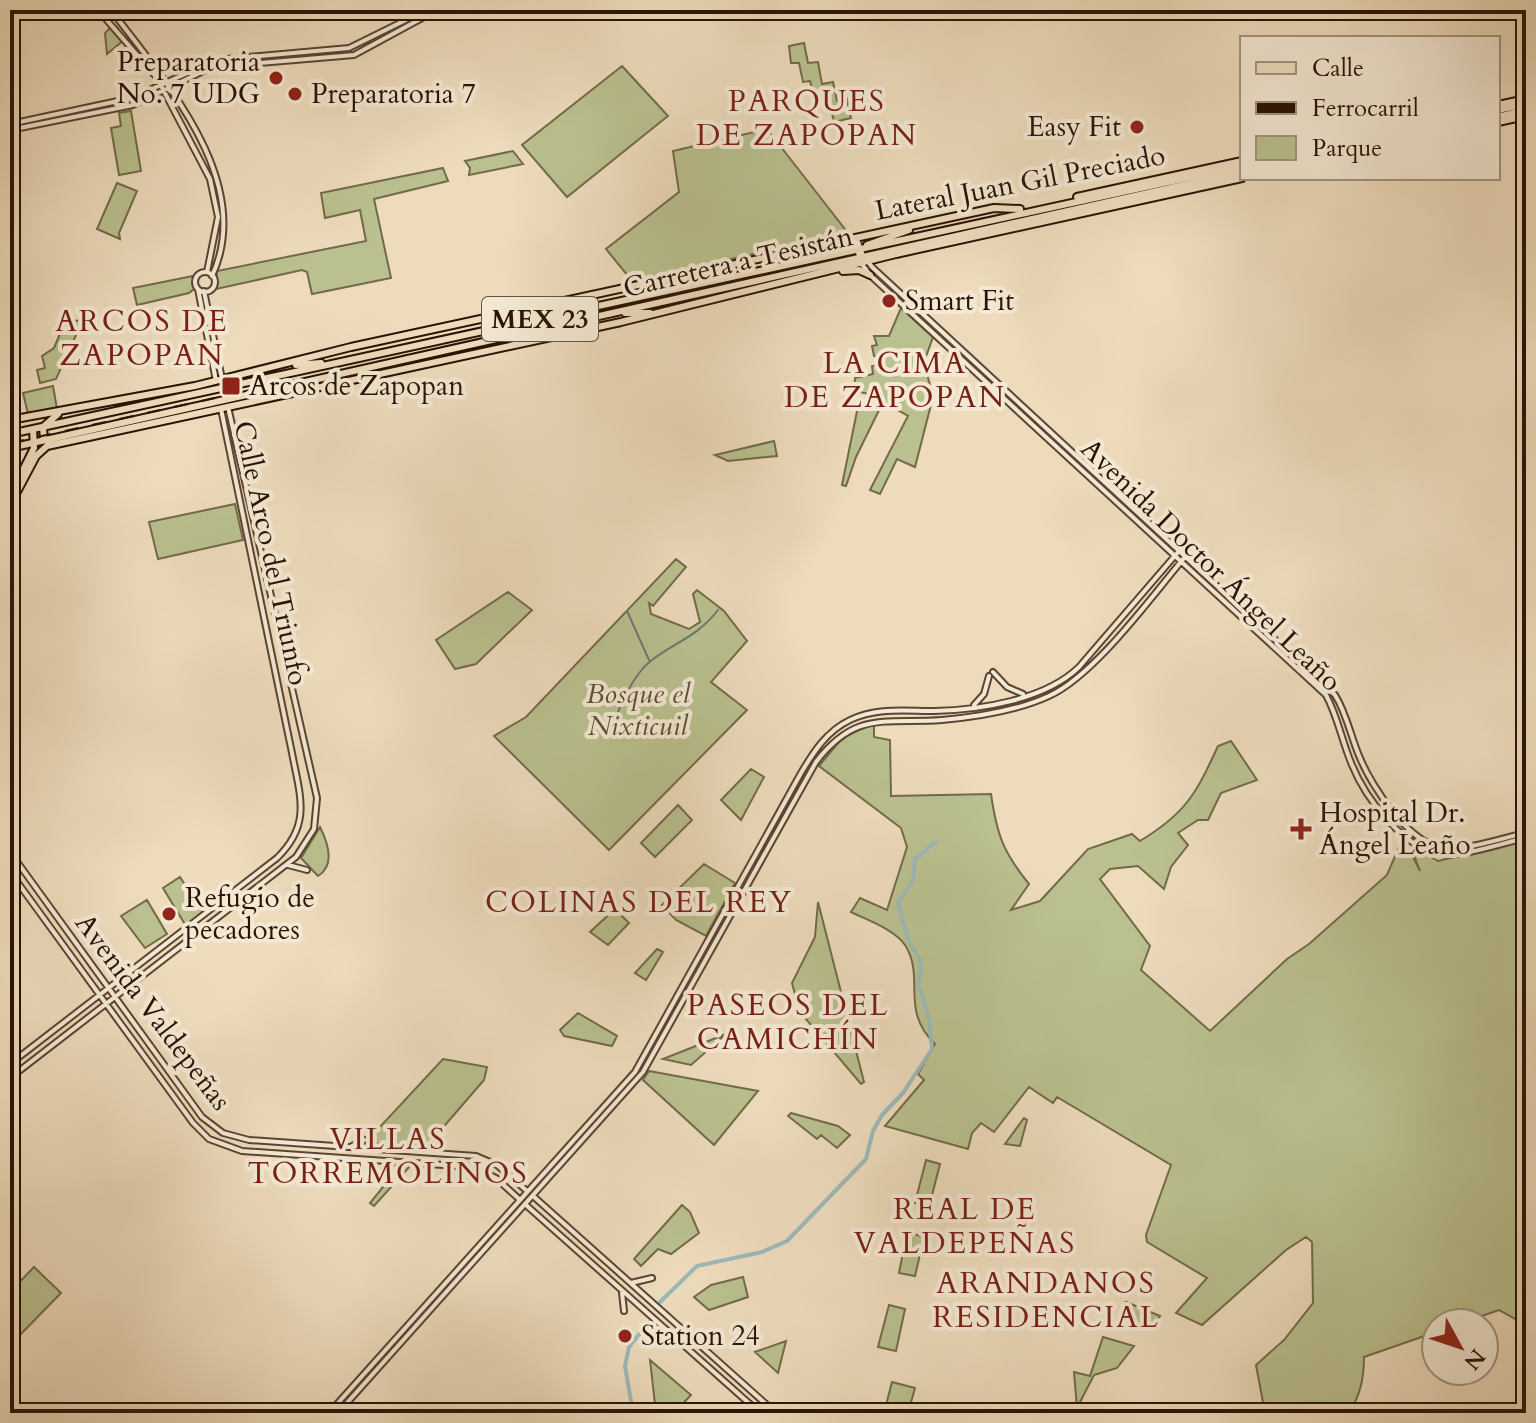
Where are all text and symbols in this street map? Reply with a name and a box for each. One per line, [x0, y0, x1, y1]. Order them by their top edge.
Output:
legend [1240, 36, 1500, 180]
place label: Preparatoria No. 7 UDG [117, 43, 260, 113]
text: Calle [1312, 52, 1364, 85]
marker: Preparatoria No. 7 UDG [267, 69, 285, 87]
place label: Preparatoria 7 [311, 75, 476, 113]
district label: PARQUES DE ZAPOPAN [696, 81, 918, 156]
marker: Preparatoria 7 [286, 85, 304, 103]
text: Ferrocarril [1312, 92, 1419, 125]
place label: Easy Fit [1027, 108, 1121, 146]
marker: Easy Fit [1128, 118, 1146, 136]
text: Parque [1312, 132, 1382, 165]
street label: Lateral Juan Gil Preciado [872, 136, 1168, 230]
street label: Carretera a Tesistán [620, 217, 857, 307]
place label: Smart Fit [905, 282, 1014, 320]
marker: Smart Fit [880, 292, 898, 310]
road number: MEX 23 [482, 297, 598, 341]
district label: ARCOS DE ZAPOPAN [56, 301, 228, 376]
district label: LA CIMA DE ZAPOPAN [784, 343, 1006, 418]
place label: Arcos de Zapopan [249, 367, 464, 405]
marker: Arcos de Zapopan [220, 375, 242, 397]
street label: Calle Arco del Triunfo [224, 417, 318, 689]
street label: Avenida Doctor Ángel Leaño [1072, 430, 1350, 700]
park label: Bosque el Nixticuil [586, 675, 691, 745]
place label: Hospital Dr. Ángel Leaño [1319, 794, 1471, 864]
marker: Hospital Dr. Ángel Leaño [1290, 818, 1312, 840]
place label: Refugio de pecadores [185, 879, 315, 949]
district label: COLINAS DEL REY [485, 882, 793, 923]
marker: Refugio de pecadores [160, 905, 178, 923]
street label: Avenida Valdepeñas [66, 906, 240, 1118]
district label: PASEOS DEL CAMICHÍN [687, 985, 889, 1060]
district label: VILLAS TORREMOLINOS [247, 1119, 529, 1194]
district label: REAL DE VALDEPEÑAS [854, 1189, 1076, 1264]
district label: ARANDANOS RESIDENCIAL [932, 1263, 1160, 1338]
north arrow [1420, 1307, 1500, 1387]
place label: Station 24 [641, 1317, 760, 1355]
marker: Station 24 [616, 1327, 634, 1345]
text: N [1457, 1342, 1492, 1376]

